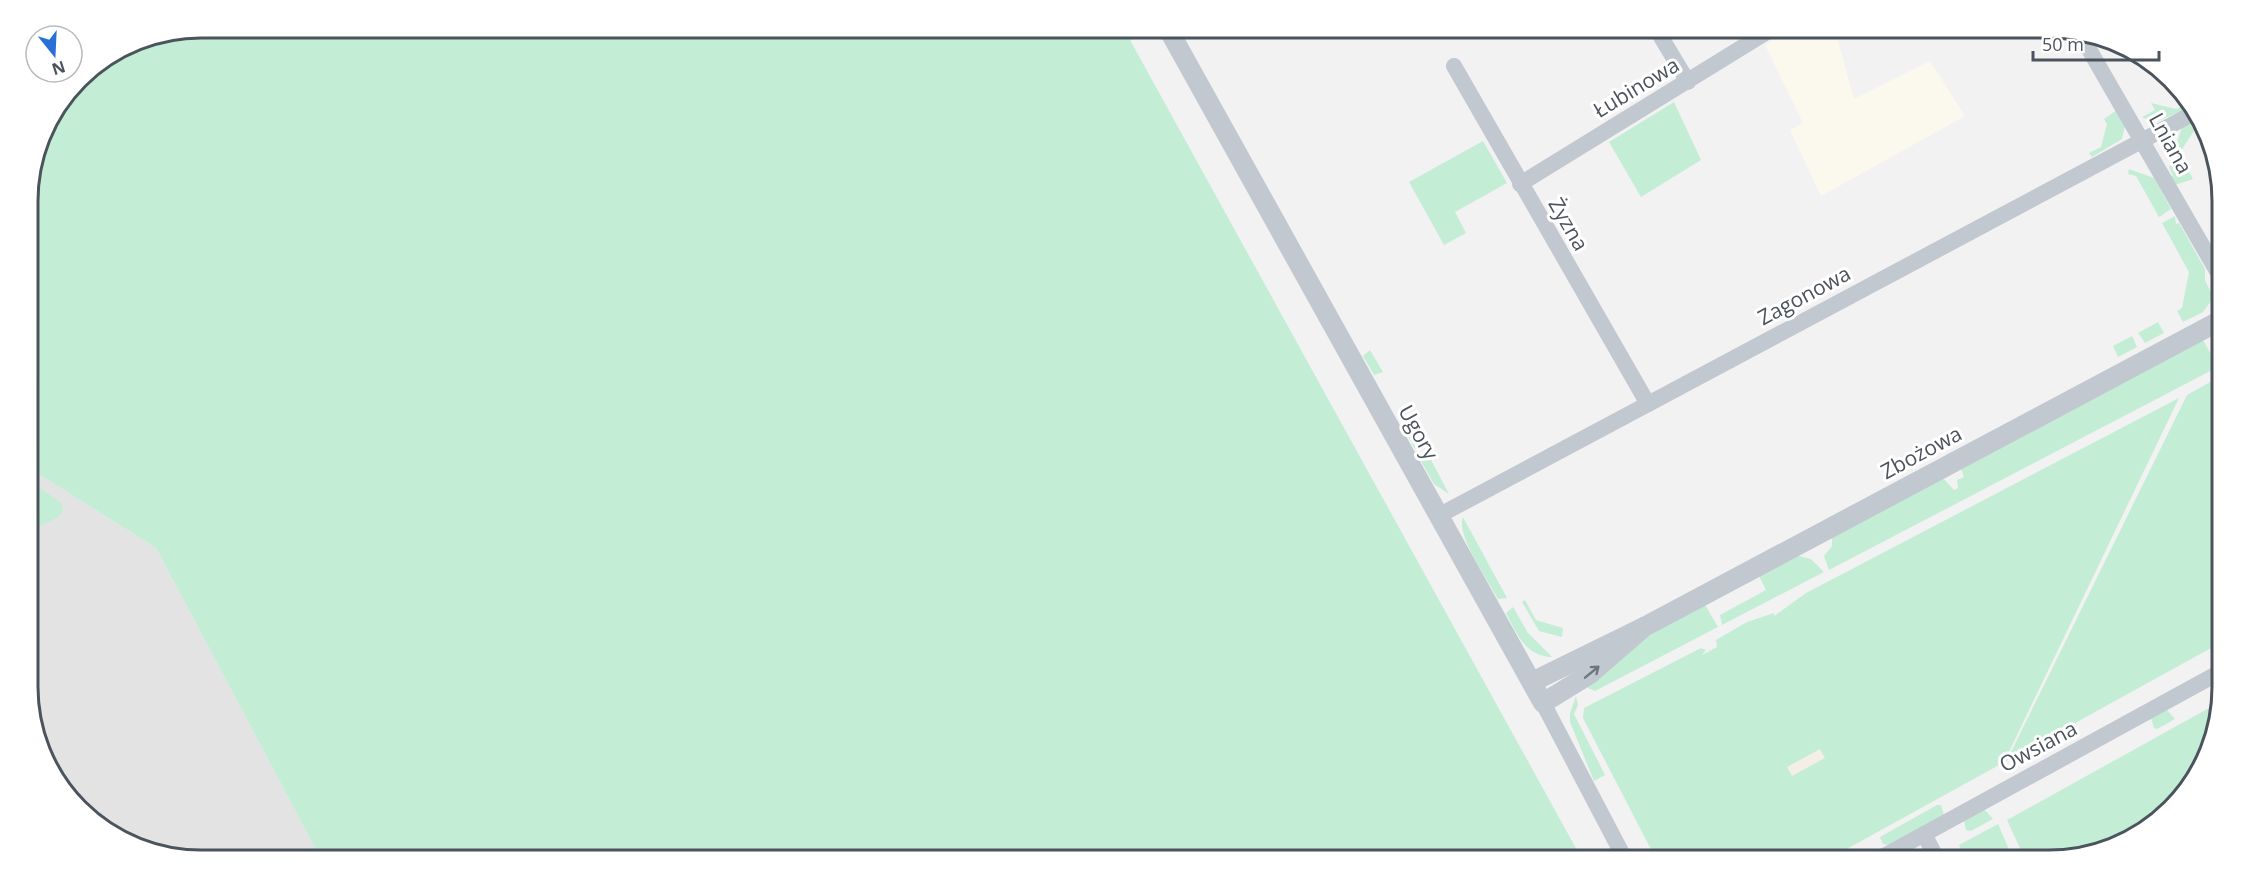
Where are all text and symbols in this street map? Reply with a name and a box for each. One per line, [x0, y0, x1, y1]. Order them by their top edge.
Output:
north arrow [24, 24, 84, 84]
scale bar [2033, 24, 2159, 62]
text: 50 m [2042, 32, 2084, 56]
street label: Łubinowa [1588, 50, 1684, 124]
text: N [49, 56, 68, 81]
street label: Lniana [2143, 108, 2199, 178]
street label: Żyzna [1543, 192, 1595, 256]
street label: Zagonowa [1753, 259, 1855, 331]
street label: Ugory [1393, 400, 1446, 465]
street label: Zbożowa [1876, 419, 1966, 485]
one-way arrow [1584, 665, 1600, 678]
street label: Owsiana [1994, 714, 2082, 778]

